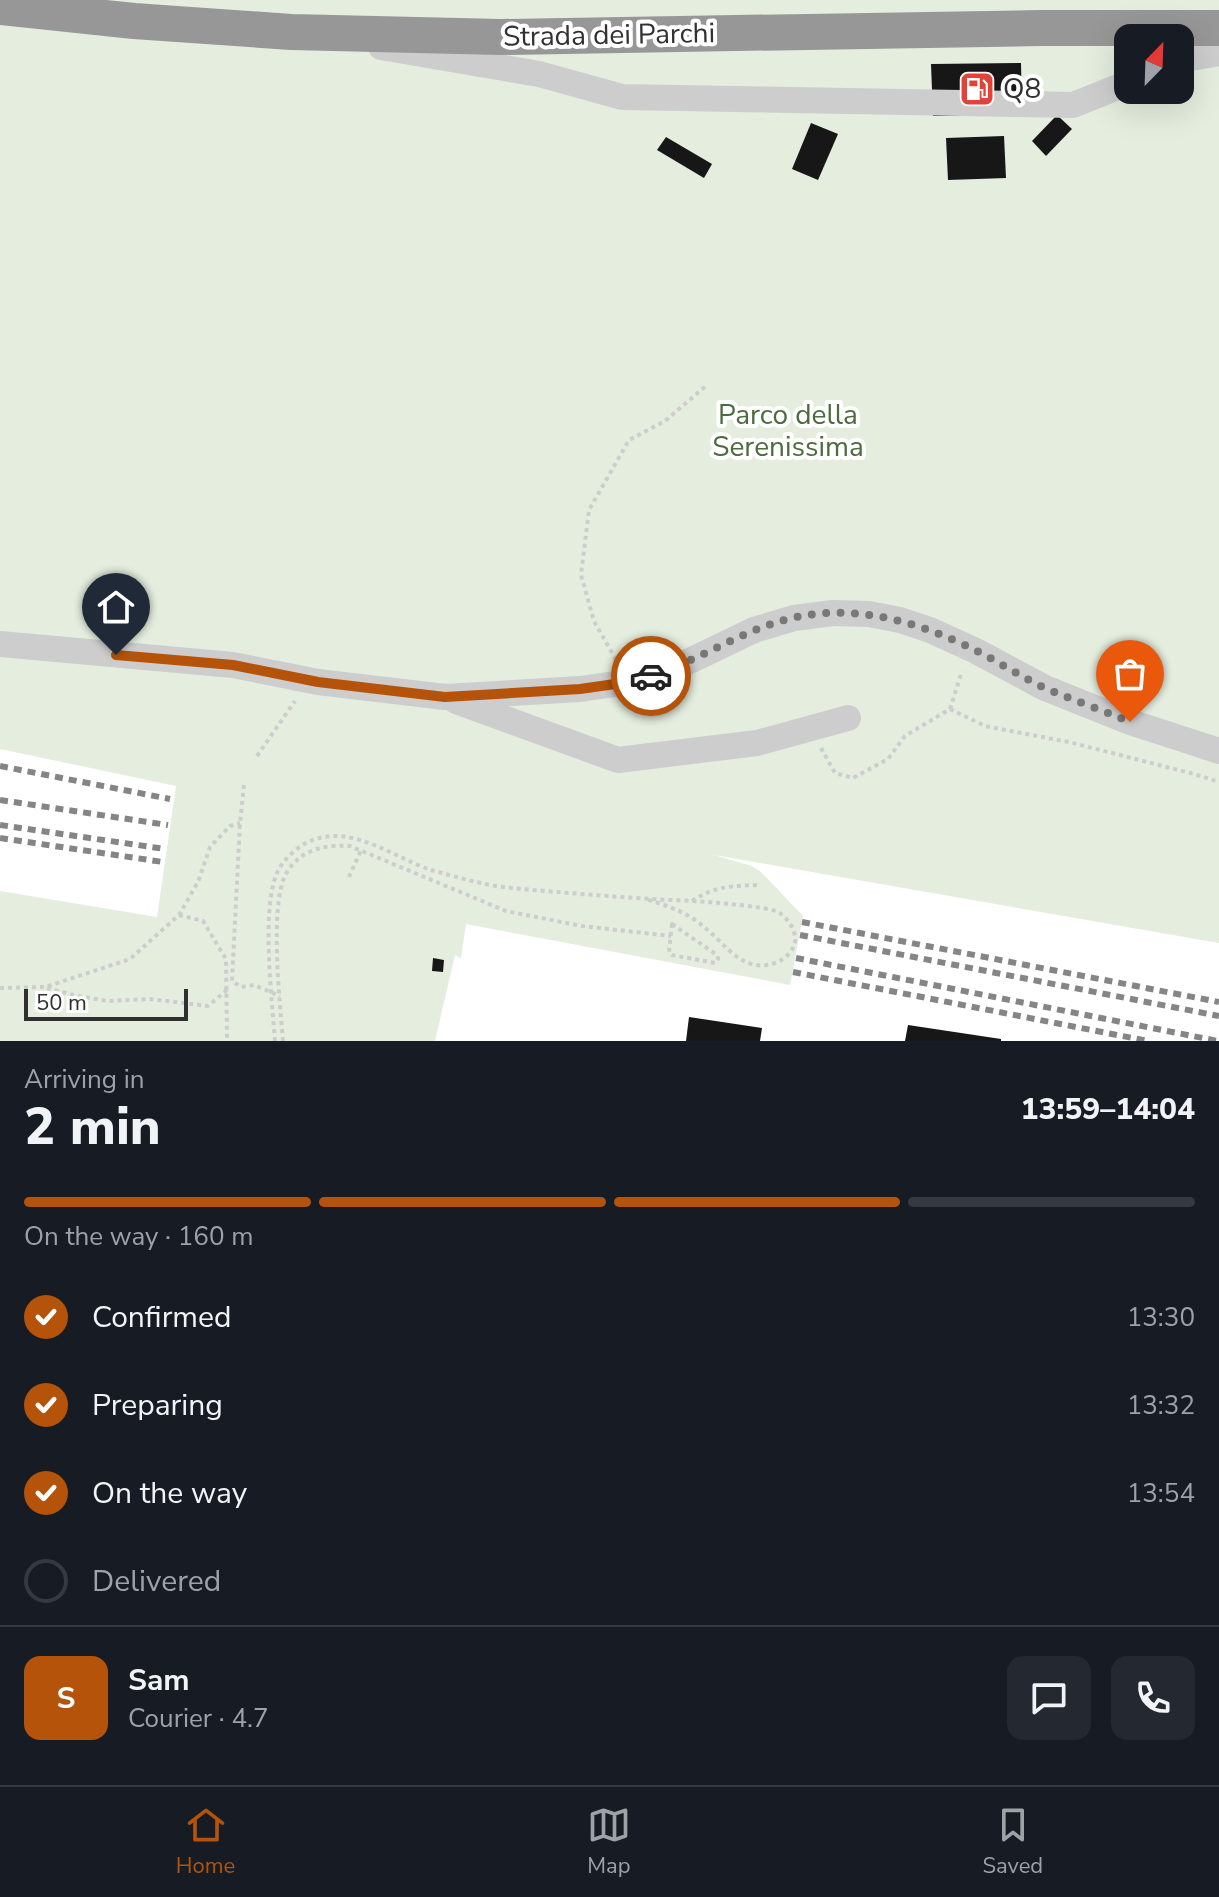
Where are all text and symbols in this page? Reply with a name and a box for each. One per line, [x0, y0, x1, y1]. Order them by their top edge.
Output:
street label: Strada dei Parchi [503, 14, 715, 56]
north arrow [1114, 24, 1194, 104]
map controls [1114, 24, 1194, 104]
fuel station icon: Q8 [958, 70, 996, 108]
place label: Q8 [1003, 70, 1041, 108]
park label: Parco della Serenissima [712, 396, 864, 466]
pin [82, 573, 150, 655]
icon: home [94, 585, 138, 629]
courier [611, 636, 691, 716]
pin [1096, 640, 1164, 722]
icon: bag [1108, 652, 1152, 696]
icon: car [629, 654, 673, 698]
scale bar [24, 985, 188, 1021]
text: 50 m [36, 988, 87, 1018]
text: Arriving in [24, 1062, 145, 1097]
text: 13:59–14:04 [1020, 1089, 1195, 1130]
text: 2 min [24, 1091, 161, 1162]
text: On the way · 160 m [24, 1219, 253, 1254]
icon: check [24, 1295, 68, 1339]
text: Confirmed [92, 1297, 232, 1338]
text: 13:30 [1127, 1300, 1195, 1335]
icon: check [24, 1383, 68, 1427]
text: Preparing [92, 1385, 223, 1426]
text: 13:32 [1127, 1388, 1195, 1423]
icon: check [24, 1471, 68, 1515]
text: On the way [92, 1473, 247, 1514]
text: 13:54 [1127, 1476, 1195, 1511]
text: Delivered [92, 1561, 221, 1602]
button: chat [1007, 1656, 1091, 1740]
button: phone [1111, 1656, 1195, 1740]
text: Sam [128, 1660, 190, 1701]
text: S [57, 1678, 75, 1719]
text: Courier · 4.7 [128, 1701, 269, 1736]
tab: Home [176, 1803, 235, 1881]
tab: Map [587, 1803, 631, 1881]
tab: Saved [982, 1803, 1043, 1881]

